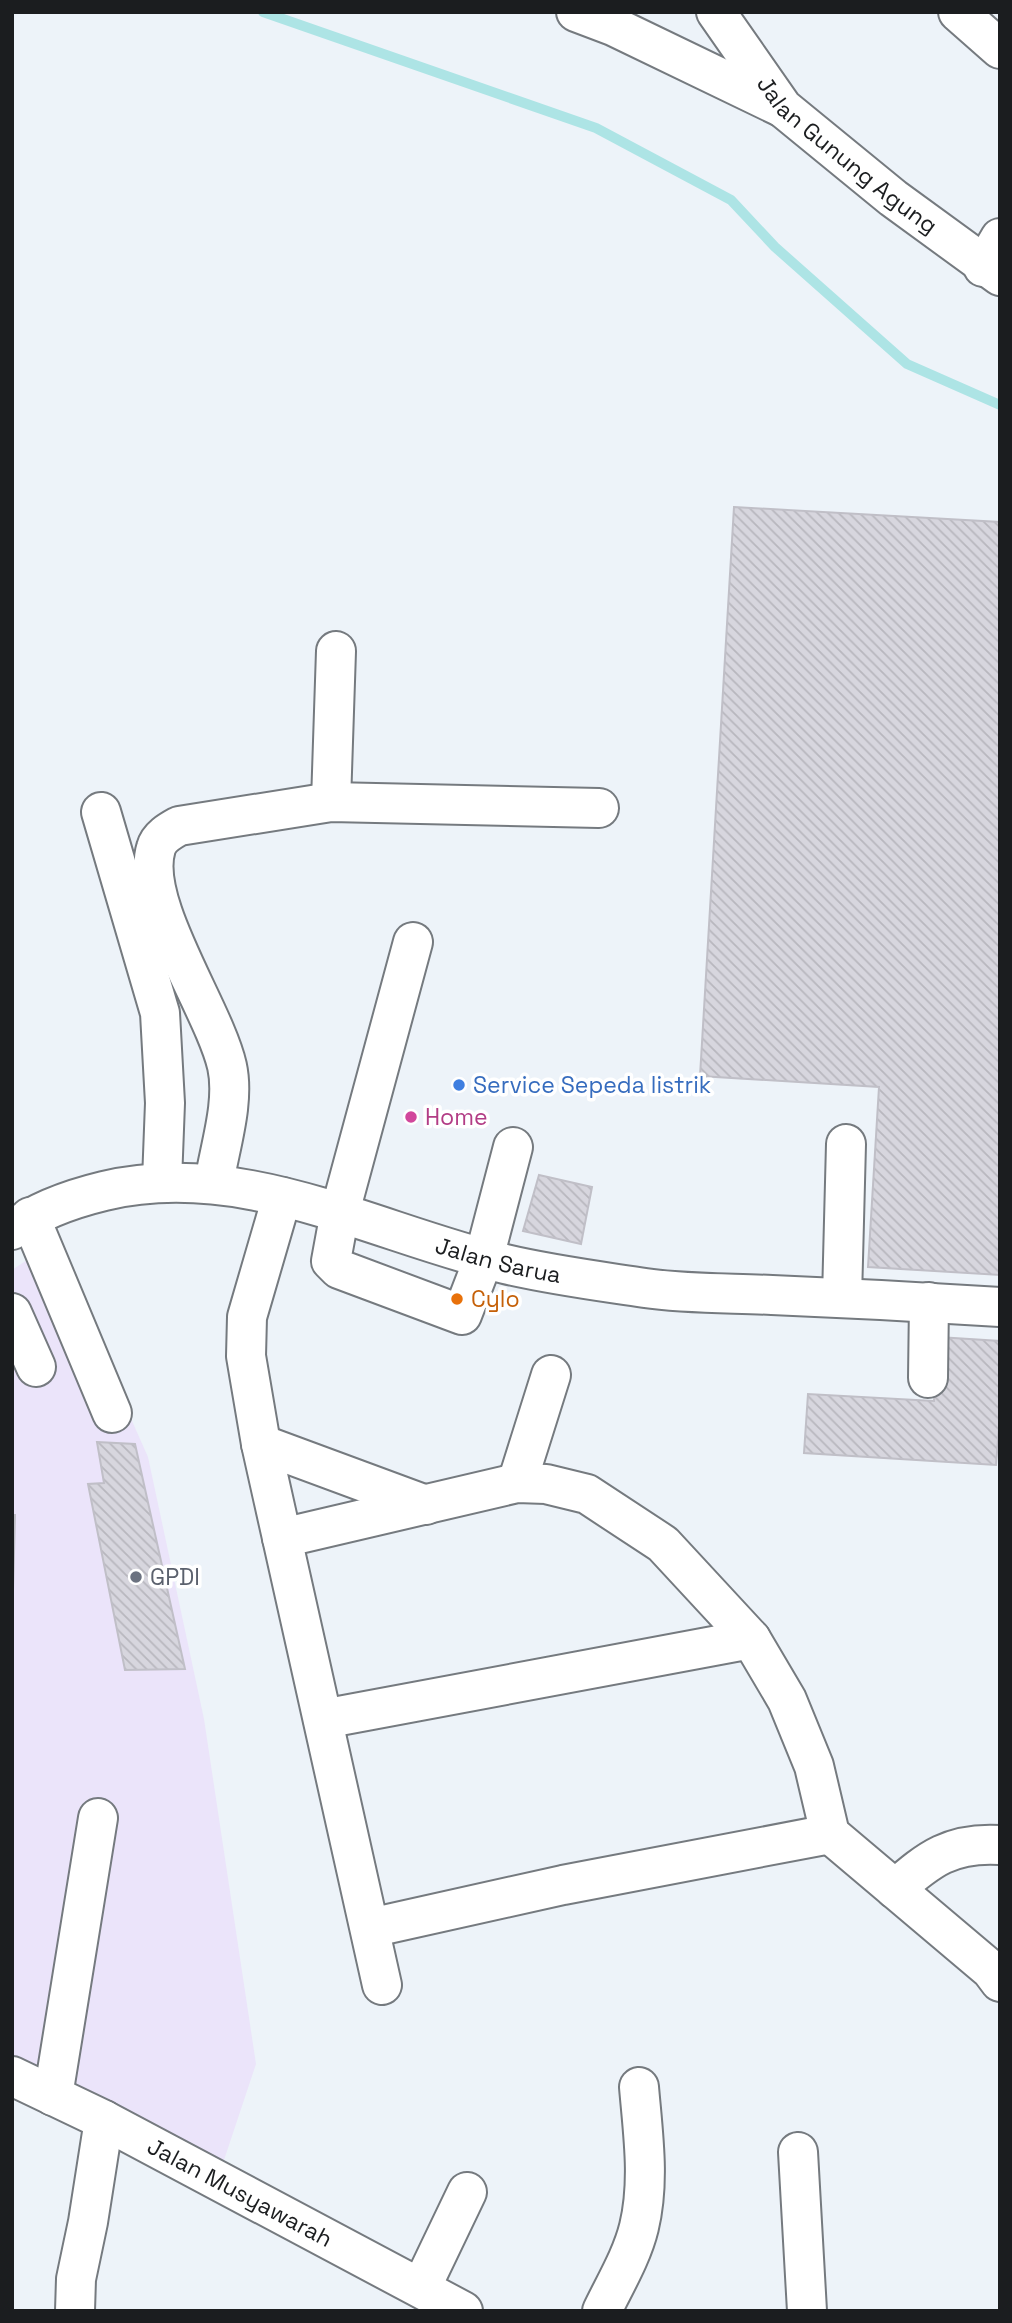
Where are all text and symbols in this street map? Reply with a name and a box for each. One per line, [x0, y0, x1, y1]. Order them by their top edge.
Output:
street label: Jalan Gunung Agung [750, 70, 943, 240]
place label: Service Sepeda listrik [473, 1070, 711, 1100]
marker: Service Sepeda listrik [451, 1077, 467, 1093]
place label: Home [425, 1102, 488, 1132]
marker: Home [403, 1109, 419, 1125]
street label: Jalan Sarua [432, 1230, 563, 1290]
place label: Cylo [471, 1284, 520, 1314]
marker: Cylo [449, 1291, 465, 1307]
place label: GPDI [150, 1562, 200, 1592]
marker: GPDI [128, 1569, 144, 1585]
street label: Jalan Musyawarah [142, 2131, 338, 2254]

